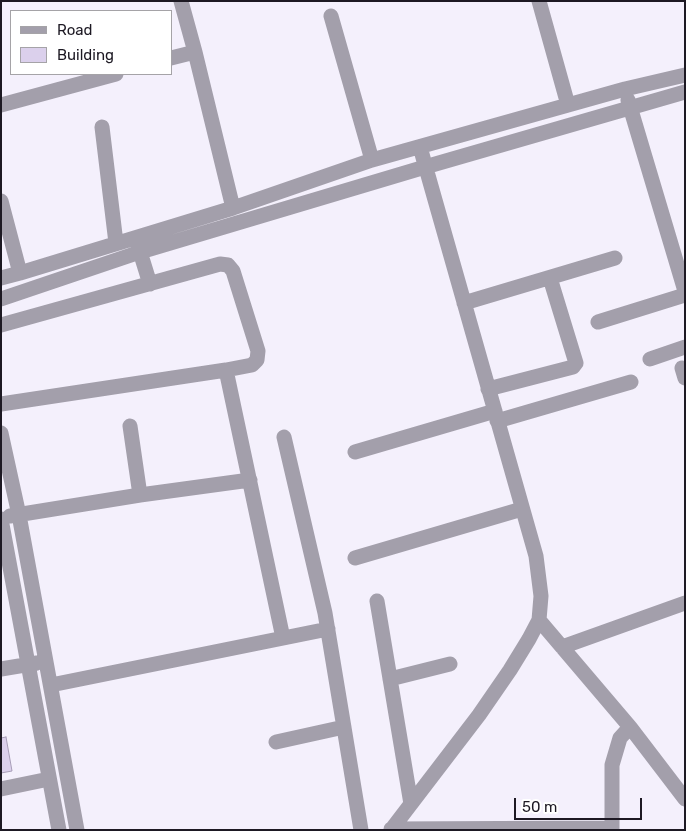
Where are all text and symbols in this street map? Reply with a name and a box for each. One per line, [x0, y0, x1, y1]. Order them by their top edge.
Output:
legend [10, 10, 172, 75]
text: Road [57, 21, 93, 39]
text: Building [57, 46, 114, 64]
scale bar [516, 788, 644, 820]
text: 50 m [522, 798, 557, 816]

